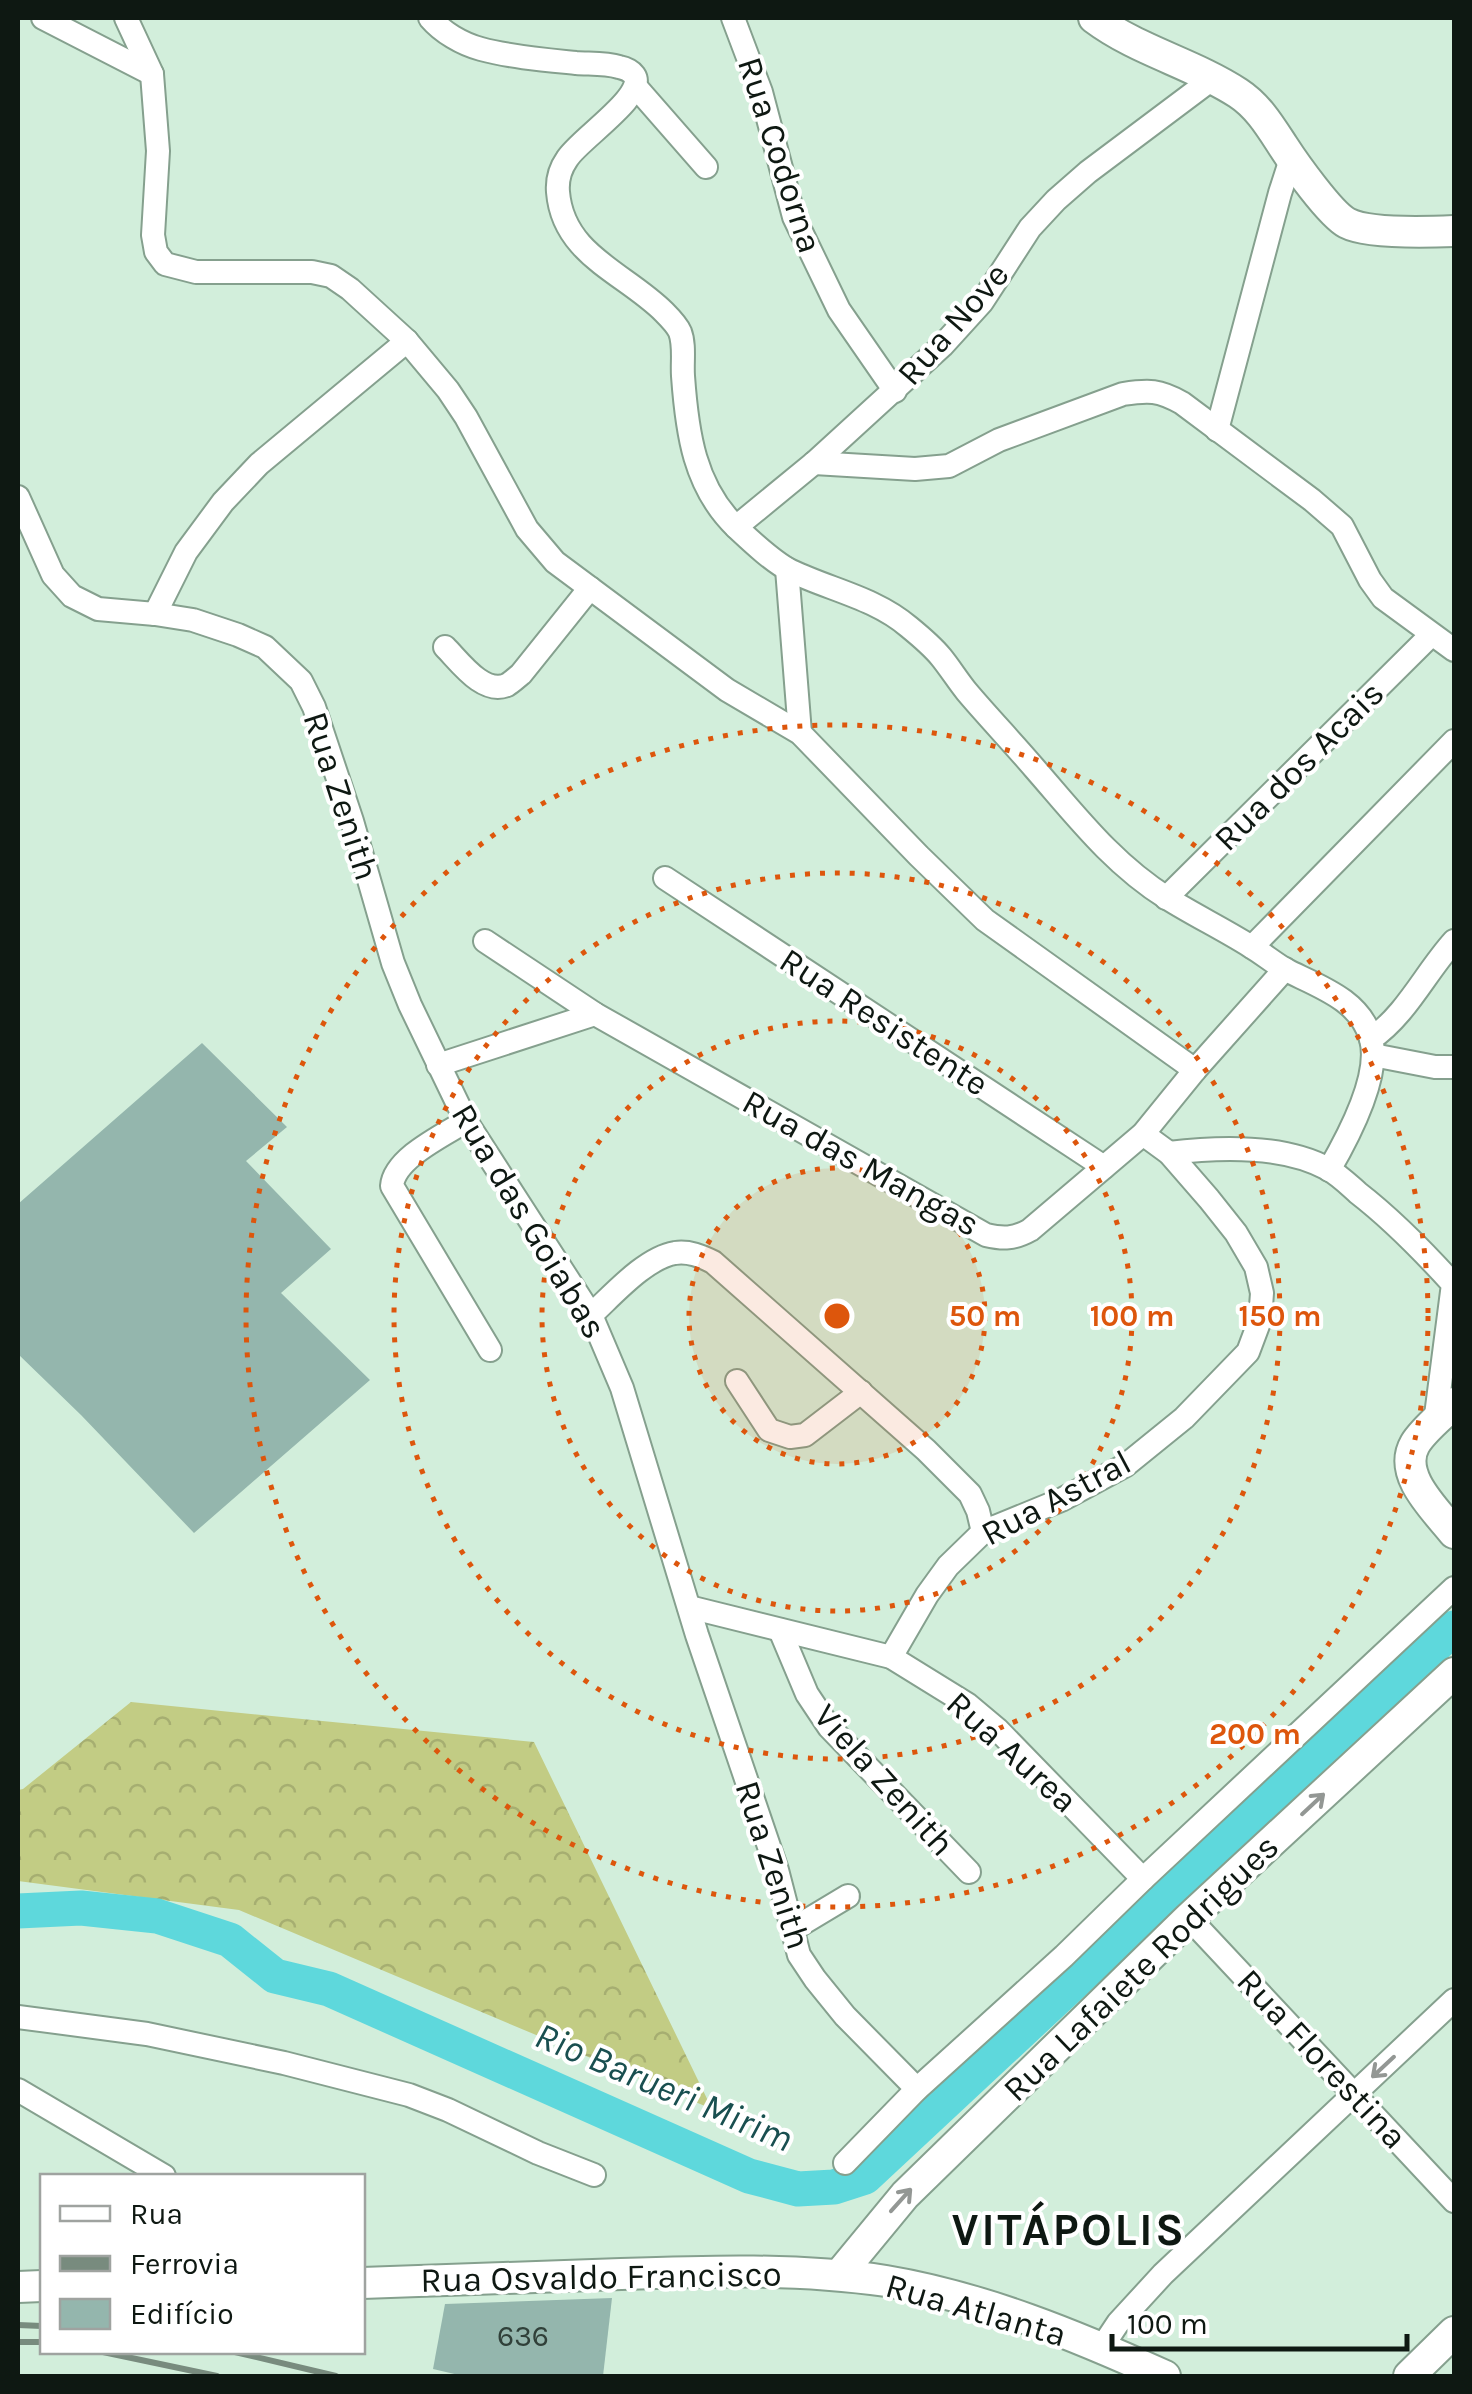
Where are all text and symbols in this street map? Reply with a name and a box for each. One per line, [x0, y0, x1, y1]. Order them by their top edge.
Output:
street label: Rua Codorna [729, 52, 831, 258]
street label: Rua Nove [889, 254, 1017, 394]
street label: Rua dos Acais [1206, 673, 1392, 859]
street label: Rua Zenith [295, 707, 387, 885]
street label: Rua Resistente [772, 939, 996, 1105]
street label: Rua das Mangas [735, 1081, 987, 1245]
street label: Rua das Goiabas [443, 1096, 615, 1346]
centre of rings [819, 1298, 855, 1334]
text: 50 m [949, 1298, 1021, 1334]
text: 100 m [1090, 1298, 1174, 1334]
text: 150 m [1238, 1298, 1322, 1334]
street label: Rua Astral [974, 1441, 1138, 1555]
street label: Rua Aurea [938, 1683, 1086, 1821]
street label: Viela Zenith [805, 1696, 963, 1864]
text: 200 m [1209, 1716, 1301, 1752]
street label: Rua Zenith [727, 1776, 819, 1954]
one-way arrow [1300, 1792, 1324, 1816]
street label: Rua Lafaiete Rodrigues [995, 1826, 1287, 2110]
street label: Rua Florestina [1228, 1961, 1416, 2157]
water label: Rio Barueri Mirim [528, 2012, 800, 2162]
one-way arrow [1371, 2054, 1397, 2078]
legend [40, 2174, 365, 2354]
one-way arrow [890, 2188, 913, 2213]
text: Rua [130, 2196, 183, 2232]
district label: VITÁPOLIS [952, 2201, 1186, 2256]
text: Ferrovia [130, 2246, 239, 2282]
street label: Rua Osvaldo Francisco [420, 2253, 782, 2301]
street label: Rua Atlanta [881, 2265, 1071, 2355]
scale bar [1112, 2289, 1407, 2351]
text: Edifício [130, 2296, 234, 2332]
text: 100 m [1127, 2306, 1208, 2342]
house number: 636 [497, 2318, 549, 2354]

